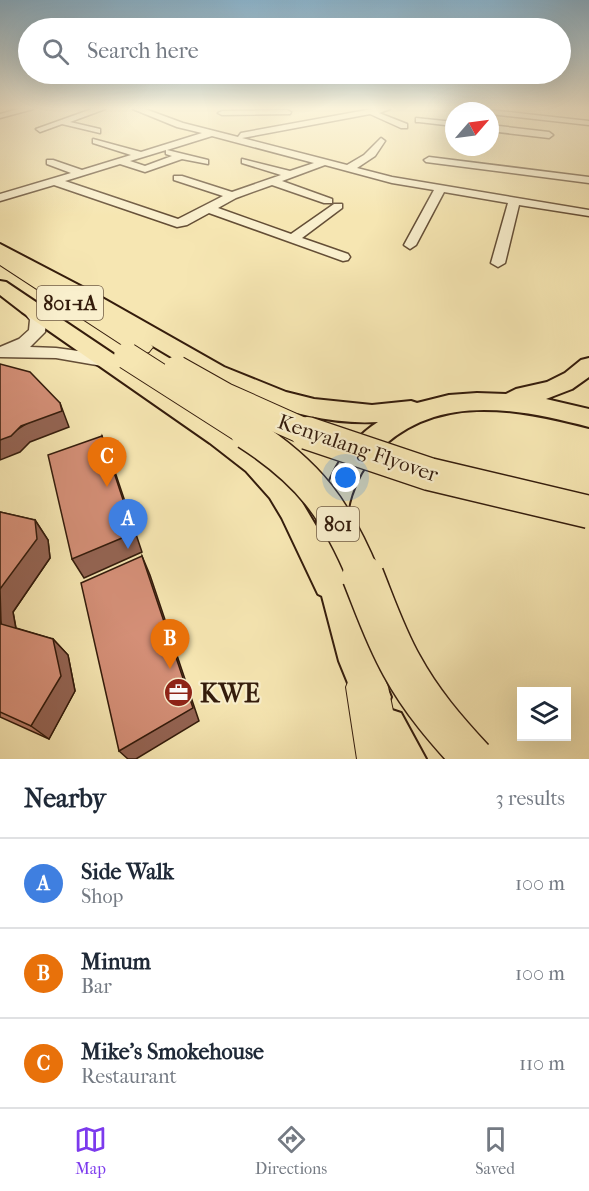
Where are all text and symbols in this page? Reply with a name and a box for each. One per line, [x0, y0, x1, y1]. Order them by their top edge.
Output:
search box [18, 18, 571, 84]
icon: search [39, 35, 72, 68]
text: Search here [87, 38, 199, 64]
north arrow [445, 102, 499, 156]
road number: 801-1A [37, 286, 103, 320]
street label: Kenyalang Flyover [275, 409, 441, 487]
pin: C [88, 438, 126, 487]
your location [331, 463, 360, 492]
pin: A [108, 500, 148, 549]
road number: 801 [317, 507, 359, 541]
pin: B [150, 620, 190, 669]
office icon: KWE [163, 677, 195, 709]
place label: KWE [200, 678, 260, 709]
map controls [517, 687, 571, 741]
button: layers [517, 687, 571, 741]
text: Nearby [24, 783, 106, 814]
text: 3 results [496, 787, 565, 810]
text: Side Walk [81, 859, 174, 885]
text: A [37, 872, 50, 895]
text: 100 m [515, 872, 565, 895]
text: Shop [81, 885, 123, 908]
text: Minum [81, 949, 151, 975]
text: B [37, 962, 50, 985]
text: 100 m [515, 962, 565, 985]
text: Bar [81, 975, 112, 998]
text: Mike's Smokehouse [81, 1039, 264, 1065]
text: C [37, 1052, 50, 1075]
text: 110 m [519, 1052, 565, 1075]
text: Restaurant [81, 1065, 177, 1088]
tab: Map [74, 1123, 107, 1178]
tab: Directions [255, 1123, 327, 1178]
tab: Saved [475, 1123, 515, 1178]

